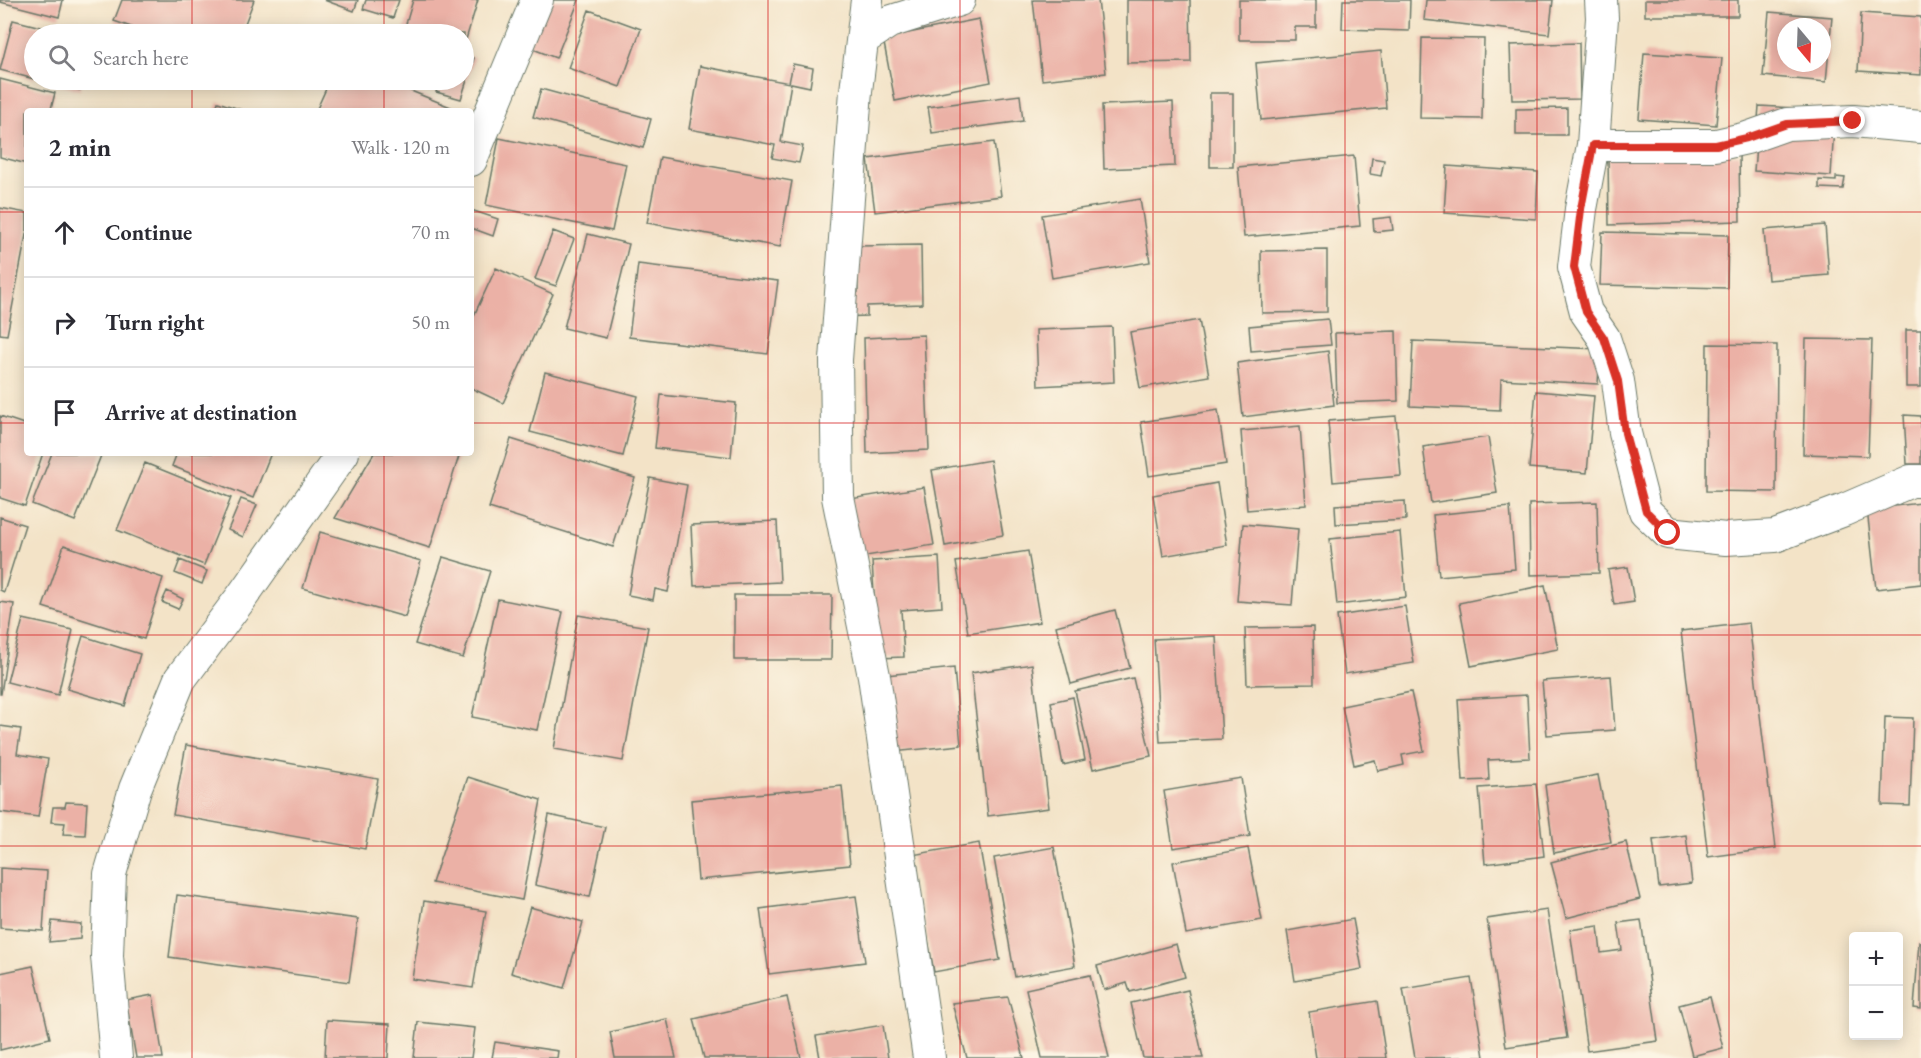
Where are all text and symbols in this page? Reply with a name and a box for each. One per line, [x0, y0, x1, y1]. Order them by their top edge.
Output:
north arrow [1777, 18, 1831, 72]
search box [24, 24, 474, 90]
icon: search [45, 41, 78, 74]
text: Search here [93, 43, 188, 72]
route end [1839, 107, 1865, 133]
text: 2 min [48, 130, 111, 164]
text: Walk · 120 m [351, 134, 450, 160]
icon: ahead [48, 216, 81, 249]
text: Continue [105, 218, 192, 247]
text: 70 m [411, 219, 450, 245]
icon: right [48, 306, 81, 339]
text: Turn right [105, 308, 204, 337]
text: 50 m [411, 309, 450, 335]
icon: arrive [48, 396, 81, 429]
text: Arrive at destination [105, 398, 297, 427]
route start [1654, 519, 1680, 545]
map controls [1849, 932, 1903, 1040]
button: + [1849, 932, 1903, 986]
button: − [1849, 986, 1903, 1040]

